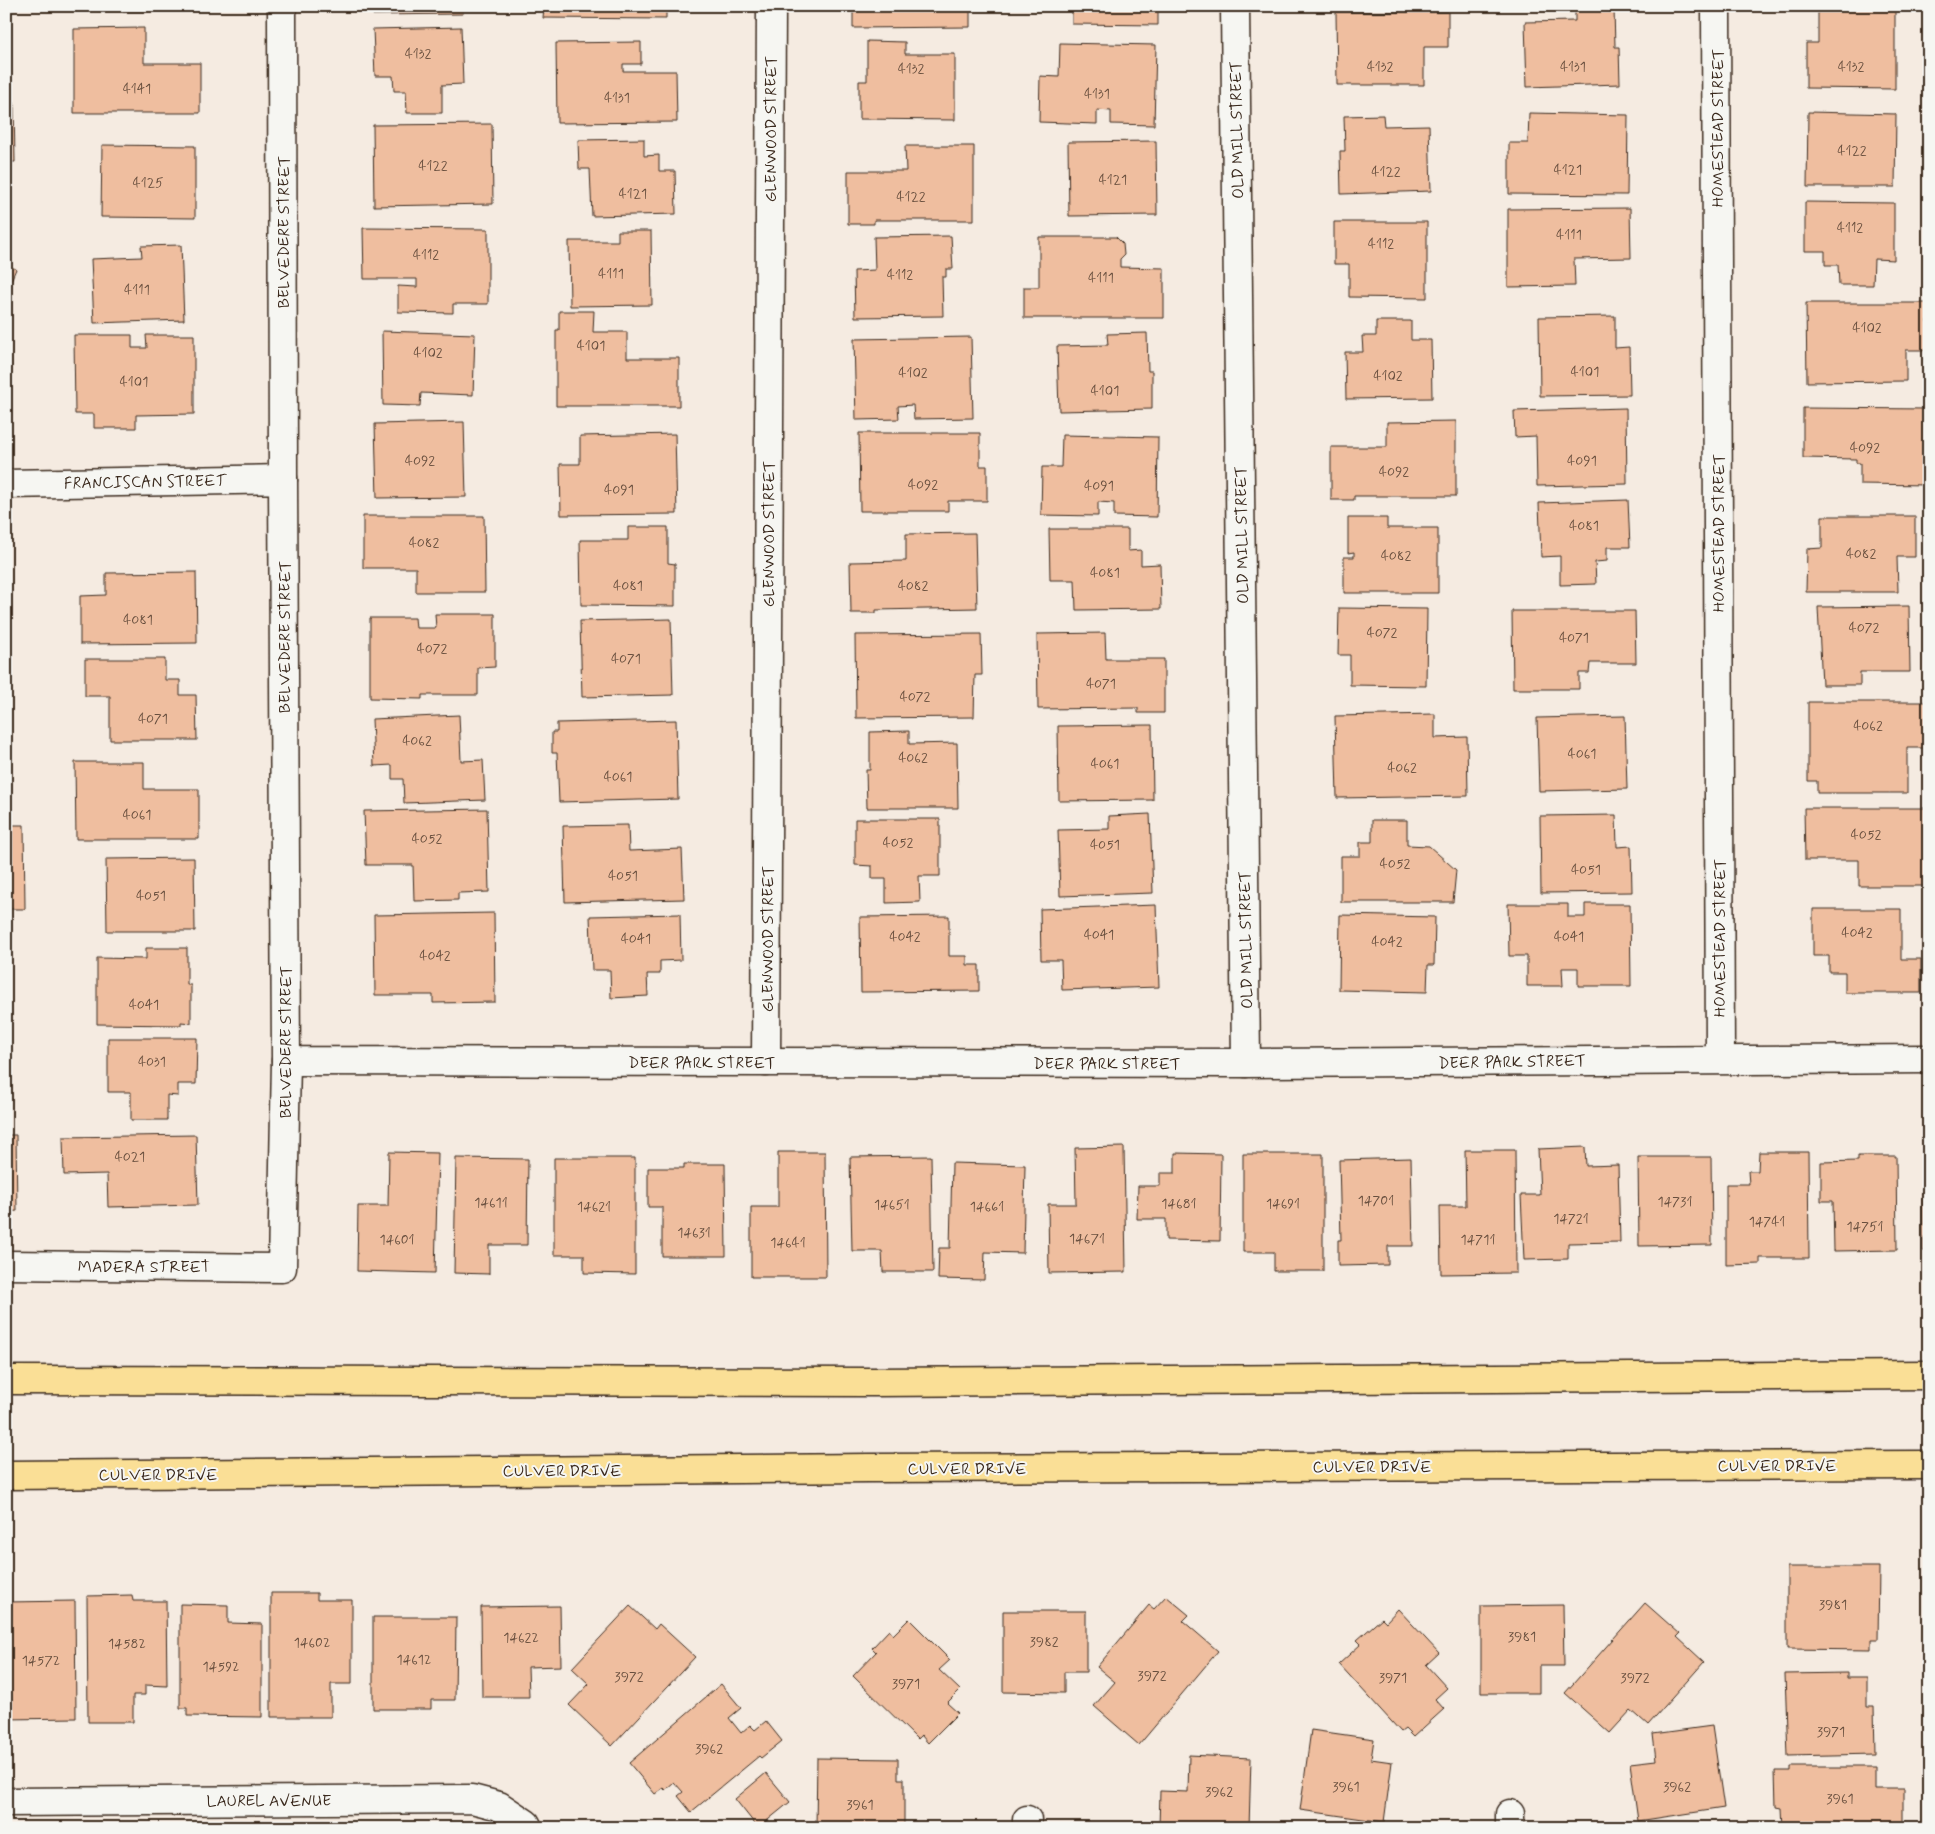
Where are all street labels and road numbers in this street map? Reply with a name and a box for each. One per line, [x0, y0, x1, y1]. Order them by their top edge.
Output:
street label: HOMESTEAD STREET [1708, 49, 1729, 207]
street label: GLENWOOD STREET [761, 56, 782, 202]
street label: OLD MILL STREET [1226, 61, 1249, 199]
street label: BELVEDERE STREET [274, 156, 295, 308]
street label: HOMESTEAD STREET [1709, 454, 1730, 612]
street label: GLENWOOD STREET [759, 461, 780, 607]
street label: OLD MILL STREET [1231, 466, 1254, 604]
street label: FRANCISCAN STREET [64, 471, 227, 494]
street label: BELVEDERE STREET [275, 561, 296, 713]
street label: HOMESTEAD STREET [1710, 859, 1731, 1017]
street label: GLENWOOD STREET [758, 866, 779, 1012]
street label: OLD MILL STREET [1235, 871, 1258, 1009]
street label: BELVEDERE STREET [276, 966, 297, 1118]
street label: DEER PARK STREET [1438, 1051, 1586, 1074]
street label: DEER PARK STREET [628, 1053, 776, 1074]
street label: DEER PARK STREET [1033, 1054, 1181, 1075]
street label: MADERA STREET [78, 1257, 210, 1278]
street label: CULVER DRIVE [1718, 1456, 1836, 1477]
street label: CULVER DRIVE [1313, 1457, 1431, 1478]
street label: CULVER DRIVE [908, 1459, 1026, 1480]
street label: CULVER DRIVE [503, 1461, 621, 1482]
street label: CULVER DRIVE [99, 1465, 217, 1486]
street label: LAUREL AVENUE [207, 1791, 331, 1812]

